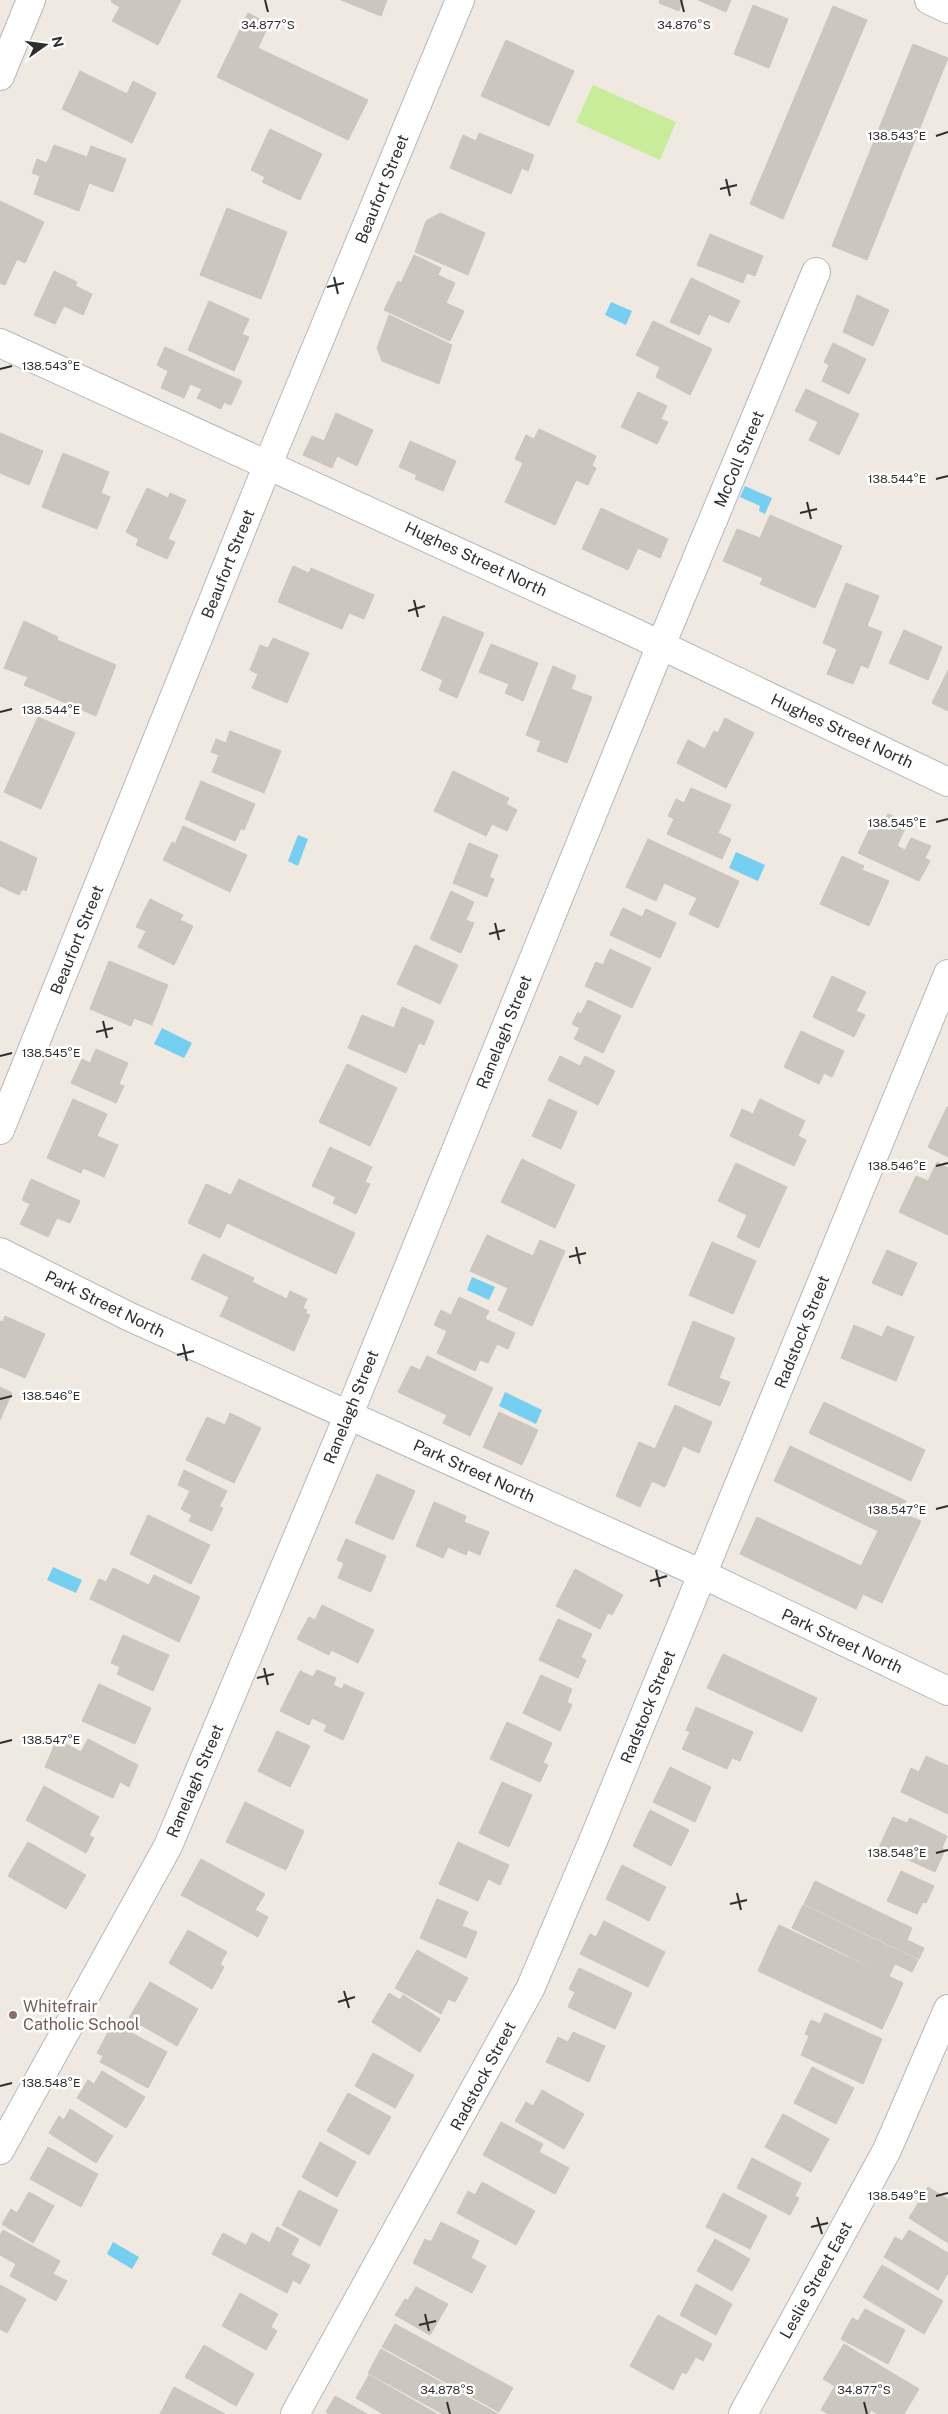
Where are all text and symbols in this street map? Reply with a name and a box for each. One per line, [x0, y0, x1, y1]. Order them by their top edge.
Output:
text: 34.877°S [241, 18, 295, 32]
text: 34.876°S [657, 18, 711, 32]
north arrow [20, 20, 70, 70]
text: N [49, 35, 67, 49]
text: 138.543°E [868, 129, 926, 143]
street label: Beaufort Street [351, 132, 413, 246]
text: 138.543°E [22, 359, 80, 373]
street label: McColl Street [710, 408, 768, 510]
text: 138.544°E [868, 472, 926, 486]
street label: Beaufort Street [197, 507, 259, 621]
street label: Hughes Street North [402, 518, 550, 600]
street label: Hughes Street North [768, 690, 916, 772]
text: 138.544°E [22, 703, 80, 717]
text: 138.545°E [868, 816, 926, 830]
street label: Beaufort Street [46, 883, 108, 997]
street label: Ranelagh Street [472, 972, 536, 1092]
text: 138.545°E [22, 1046, 80, 1060]
text: 138.546°E [868, 1159, 926, 1173]
street label: Park Street North [42, 1267, 168, 1341]
street label: Radstock Street [771, 1273, 833, 1391]
street label: Ranelagh Street [319, 1347, 383, 1467]
text: 138.546°E [22, 1389, 80, 1403]
street label: Park Street North [410, 1436, 538, 1506]
text: 138.547°E [868, 1503, 926, 1517]
street label: Park Street North [779, 1605, 905, 1677]
street label: Radstock Street [617, 1648, 679, 1766]
street label: Ranelagh Street [163, 1721, 227, 1841]
text: 138.547°E [22, 1733, 80, 1747]
text: 138.548°E [868, 1846, 926, 1860]
place label: Whitefrair Catholic School [23, 1997, 140, 2034]
marker: Whitefrair Catholic School [7, 2009, 19, 2021]
street label: Radstock Street [446, 2018, 520, 2134]
text: 138.548°E [22, 2076, 80, 2090]
text: 138.549°E [868, 2189, 926, 2203]
street label: Leslie Street East [776, 2218, 856, 2342]
text: 34.878°S [420, 2383, 474, 2397]
text: 34.877°S [837, 2383, 891, 2397]

